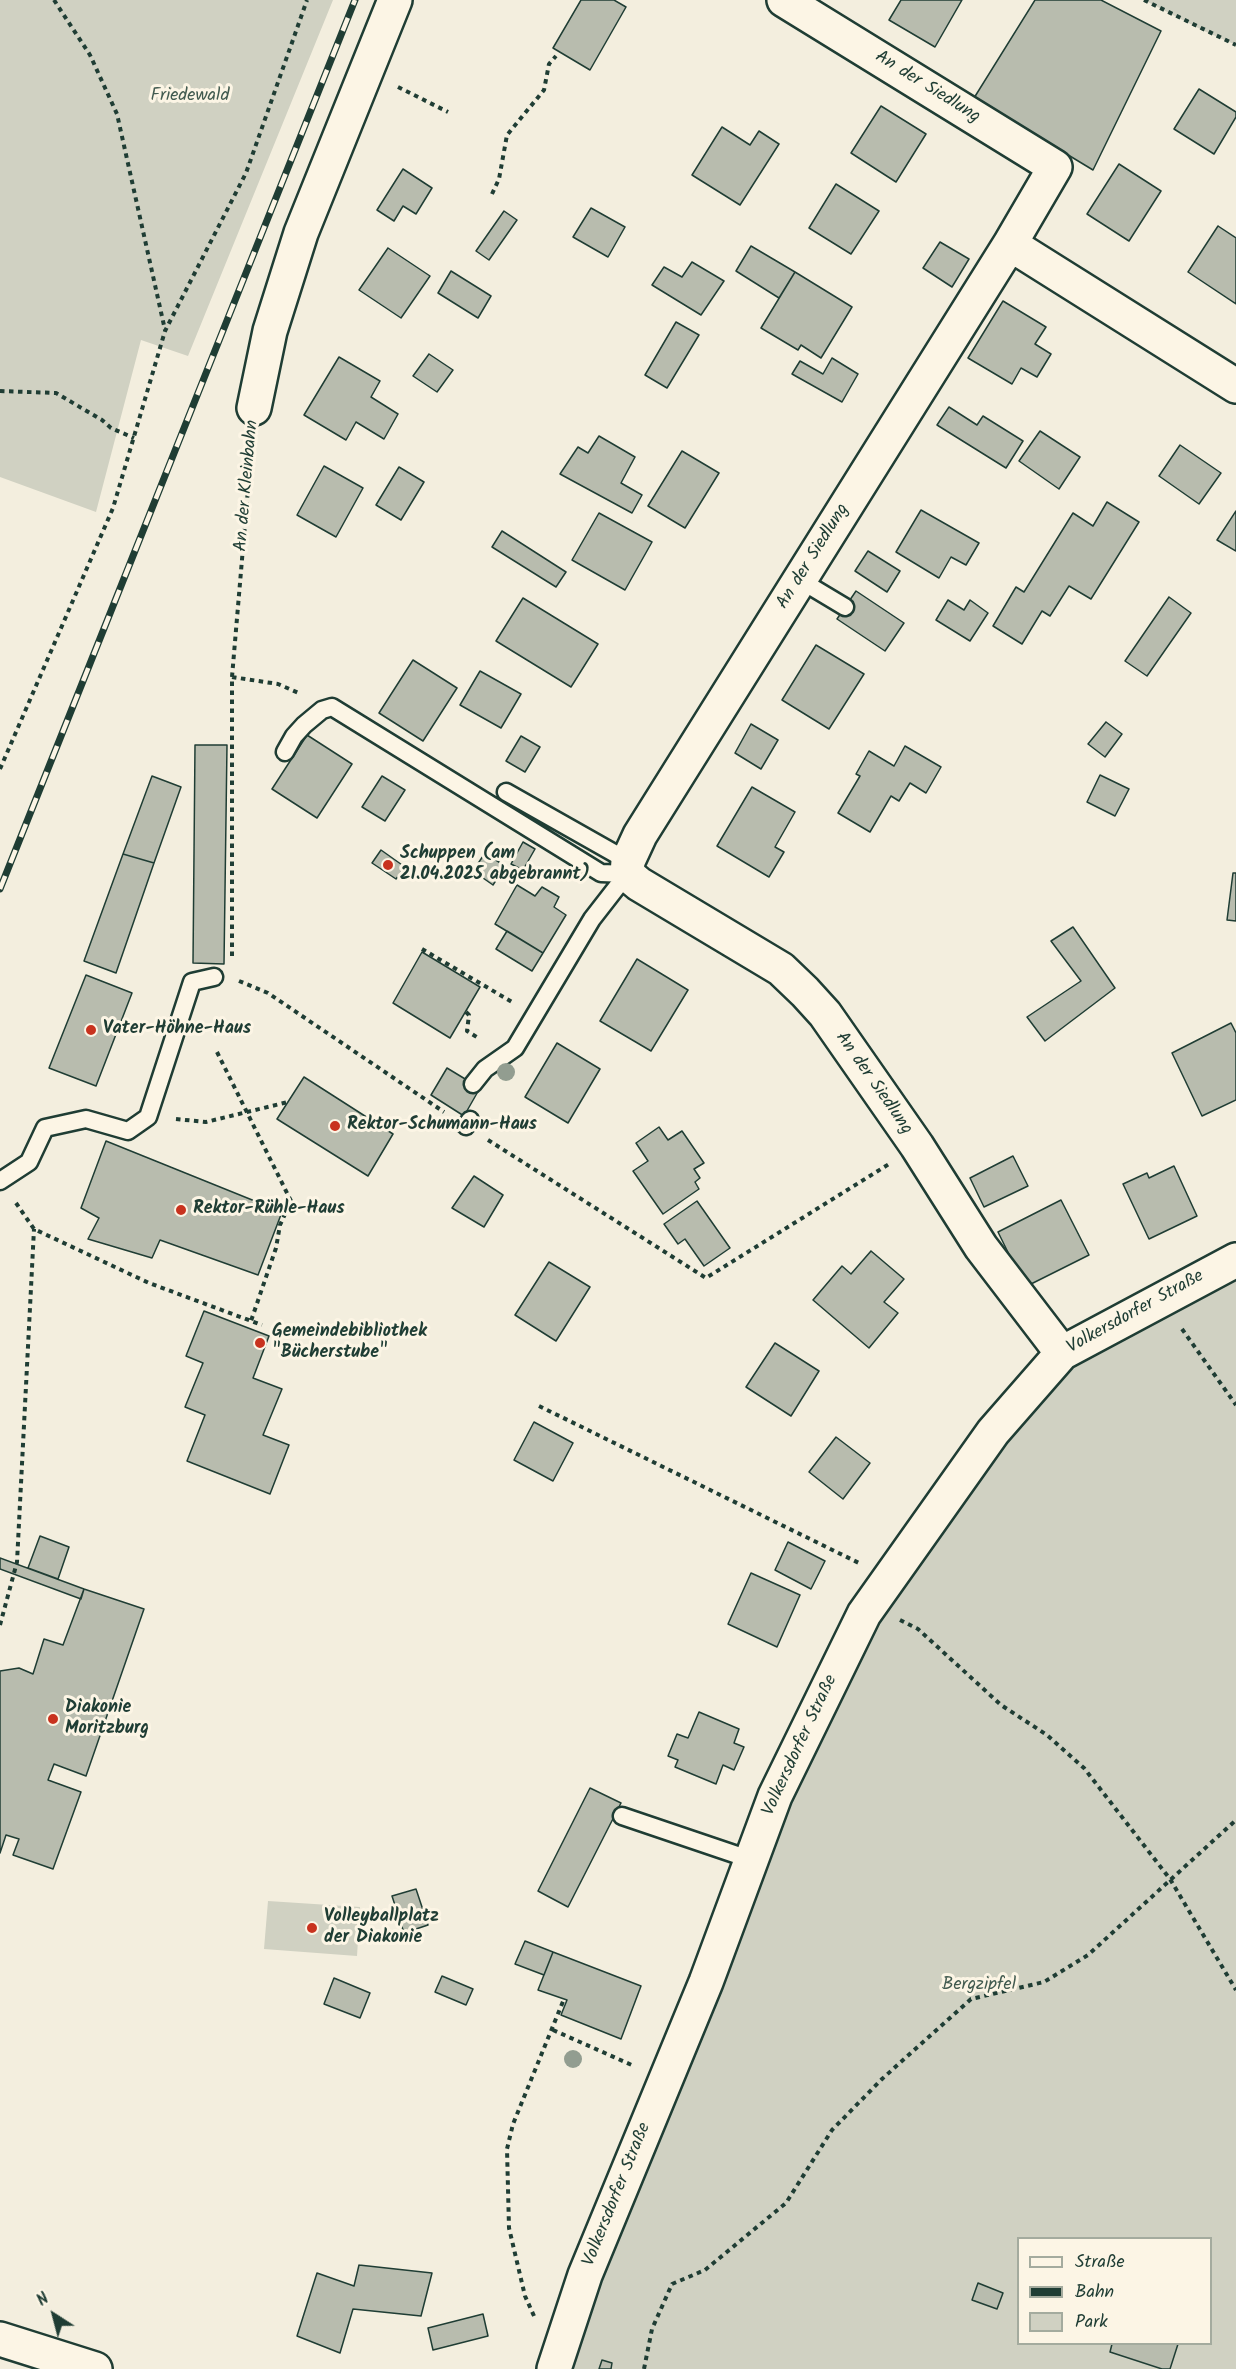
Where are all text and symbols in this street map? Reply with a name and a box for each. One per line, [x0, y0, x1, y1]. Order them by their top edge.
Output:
street label: An der Siedlung [870, 47, 984, 129]
park label: Friedewald [151, 86, 229, 108]
street label: An der Kleinbahn [231, 419, 265, 553]
street label: An der Siedlung [773, 500, 855, 614]
place label: Schuppen (am 21.04.2025 abgebrannt) [400, 844, 590, 886]
marker: Schuppen (am 21.04.2025 abgebrannt) [381, 858, 395, 872]
place label: Vater-Höhne-Haus [103, 1019, 251, 1041]
marker: Vater-Höhne-Haus [84, 1023, 98, 1037]
street label: An der Siedlung [830, 1029, 916, 1139]
place label: Rektor-Schumann-Haus [347, 1115, 537, 1137]
marker: Rektor-Schumann-Haus [328, 1119, 342, 1133]
place label: Rektor-Rühle-Haus [193, 1199, 345, 1221]
marker: Rektor-Rühle-Haus [174, 1203, 188, 1217]
street label: Volkersdorfer Straße [1064, 1266, 1208, 1360]
place label: Gemeindebibliothek "Bücherstube" [272, 1322, 427, 1364]
marker: Gemeindebibliothek "Bücherstube" [253, 1336, 267, 1350]
street label: Volkersdorfer Straße [759, 1672, 843, 1820]
place label: Diakonie Moritzburg [65, 1698, 149, 1740]
marker: Diakonie Moritzburg [46, 1712, 60, 1726]
place label: Volleyballplatz der Diakonie [324, 1907, 439, 1950]
marker: Volleyballplatz der Diakonie [305, 1921, 319, 1935]
park label: Bergzipfel [942, 1975, 1016, 1997]
street label: Volkersdorfer Straße [579, 2120, 657, 2270]
legend [1017, 2237, 1212, 2345]
text: Straße [1075, 2248, 1125, 2277]
text: Bahn [1075, 2278, 1114, 2307]
north arrow [24, 2285, 84, 2345]
text: N [32, 2287, 55, 2313]
text: Park [1075, 2308, 1108, 2337]

